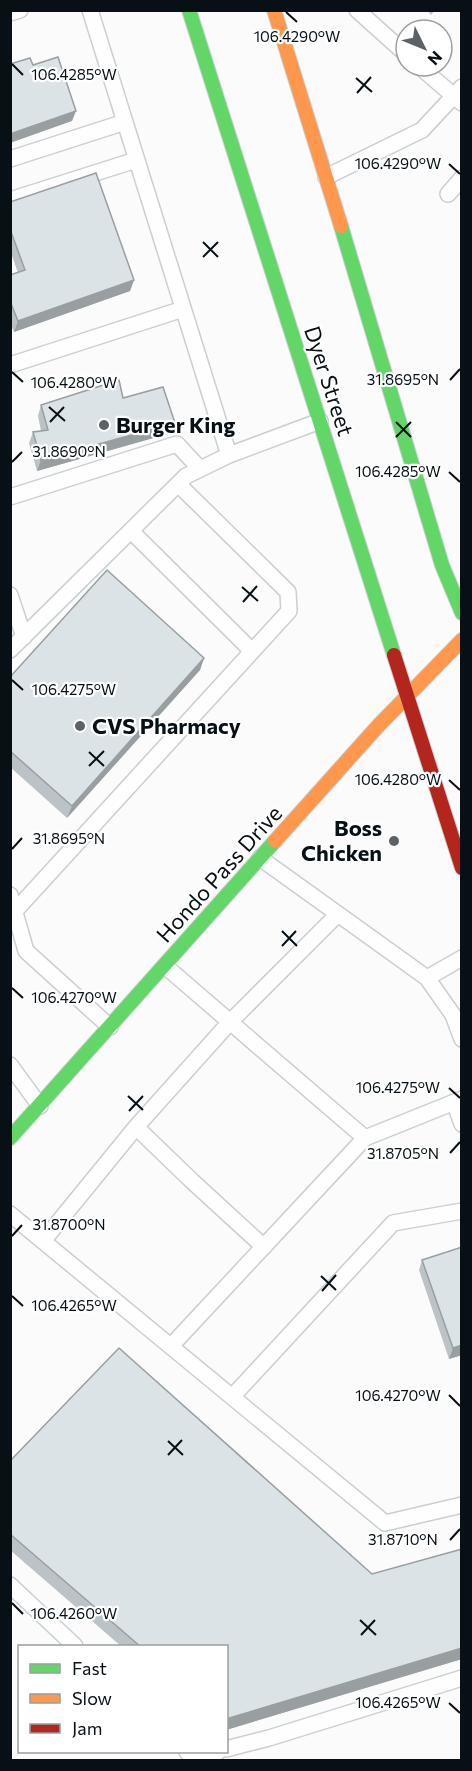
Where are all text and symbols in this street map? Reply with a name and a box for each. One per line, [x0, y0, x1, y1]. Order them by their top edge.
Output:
north arrow [394, 18, 454, 78]
text: 106.4290°W [254, 27, 340, 45]
text: N [424, 48, 446, 69]
text: 106.4285°W [31, 65, 117, 83]
text: 106.4290°W [355, 154, 441, 172]
street label: Dyer Street [299, 322, 360, 439]
text: 31.8695°N [367, 370, 439, 388]
text: 106.4280°W [31, 373, 117, 391]
place label: Burger King [116, 411, 235, 438]
marker: Burger King [97, 418, 111, 432]
text: 31.8690°N [32, 442, 106, 460]
text: 106.4285°W [355, 462, 441, 480]
text: 106.4275°W [32, 680, 116, 698]
place label: CVS Pharmacy [92, 712, 241, 739]
marker: CVS Pharmacy [73, 719, 87, 733]
text: 106.4280°W [355, 770, 441, 788]
street label: Hondo Pass Drive [150, 800, 287, 948]
place label: Boss Chicken [301, 814, 382, 866]
text: 31.8695°N [33, 829, 105, 847]
marker: Boss Chicken [387, 834, 401, 848]
text: 106.4270°W [31, 988, 117, 1006]
text: 106.4275°W [356, 1078, 440, 1096]
text: 31.8705°N [367, 1144, 439, 1162]
text: 31.8700°N [32, 1215, 106, 1233]
text: 106.4265°W [31, 1296, 117, 1314]
text: 106.4270°W [355, 1386, 441, 1404]
text: 31.8710°N [368, 1530, 438, 1548]
text: 106.4260°W [31, 1604, 117, 1622]
legend [18, 1645, 228, 1753]
text: Fast [72, 1657, 107, 1679]
text: Slow [72, 1687, 112, 1709]
text: 106.4265°W [355, 1693, 441, 1711]
text: Jam [72, 1717, 102, 1739]

